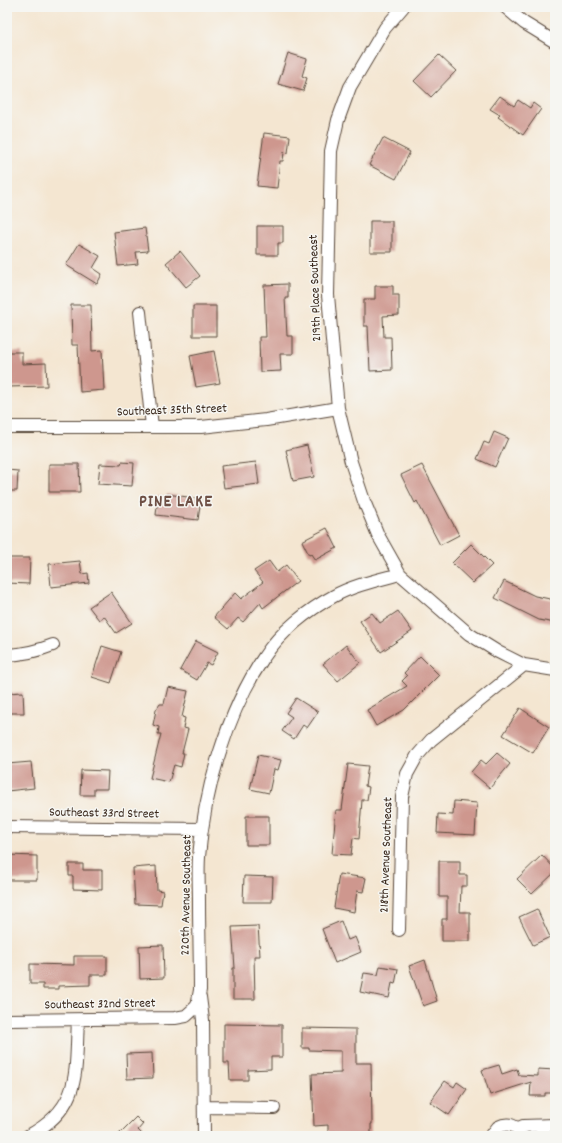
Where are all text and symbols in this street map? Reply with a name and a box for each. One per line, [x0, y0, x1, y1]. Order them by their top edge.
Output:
street label: 219th Place Southeast [305, 234, 327, 342]
street label: Southeast 35th Street [117, 400, 228, 422]
district label: PINE LAKE [139, 491, 213, 515]
street label: 218th Avenue Southeast [375, 797, 399, 913]
street label: Southeast 33rd Street [49, 804, 159, 824]
street label: 220th Avenue Southeast [176, 834, 198, 956]
street label: Southeast 32nd Street [44, 995, 156, 1015]

